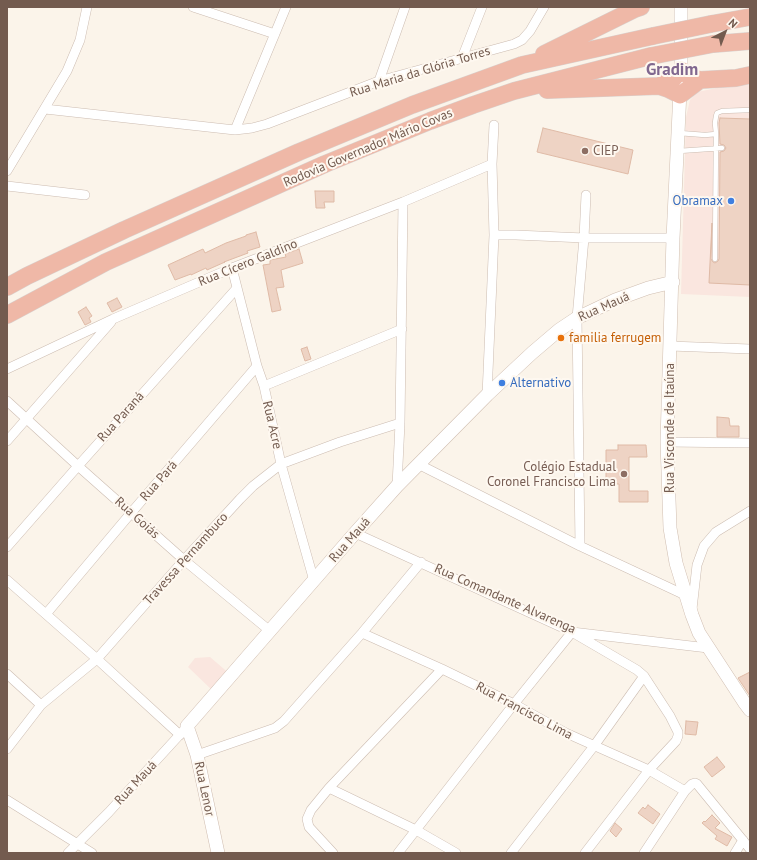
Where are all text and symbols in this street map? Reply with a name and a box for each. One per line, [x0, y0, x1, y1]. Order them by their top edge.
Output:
north arrow [705, 12, 745, 52]
text: N [726, 15, 740, 31]
street label: Rua Maria da Glória Torres [348, 43, 492, 101]
district label: Gradim [646, 60, 698, 80]
street label: Rodovia Governador Mário Covas [281, 105, 455, 191]
place label: CIEP [593, 143, 618, 159]
marker: CIEP [580, 146, 590, 156]
place label: Obramax [673, 193, 723, 209]
marker: Obramax [726, 196, 736, 206]
street label: Rua Cícero Galdino [196, 236, 300, 290]
street label: Rua Mauá [576, 289, 632, 325]
place label: familia ferrugem [569, 330, 661, 346]
marker: familia ferrugem [556, 333, 566, 343]
street label: Rua Visconde de Itaúna [662, 363, 678, 493]
place label: Alternativo [510, 375, 571, 391]
marker: Alternativo [497, 378, 507, 388]
street label: Rua Paraná [94, 389, 148, 445]
street label: Rua Acre [259, 399, 285, 451]
street label: Rua Pará [137, 458, 181, 504]
place label: Colégio Estadual Coronel Francisco Lima [487, 459, 616, 490]
marker: Colégio Estadual Coronel Francisco Lima [619, 469, 629, 479]
street label: Rua Goiás [111, 494, 163, 542]
street label: Travessa Pernambuco [140, 510, 232, 608]
street label: Rua Mauá [326, 514, 374, 566]
street label: Rua Comandante Alvarenga [432, 561, 578, 637]
street label: Rua Francisco Lima [473, 679, 575, 743]
street label: Rua Mauá [112, 758, 160, 808]
street label: Rua Lenor [191, 760, 217, 818]

